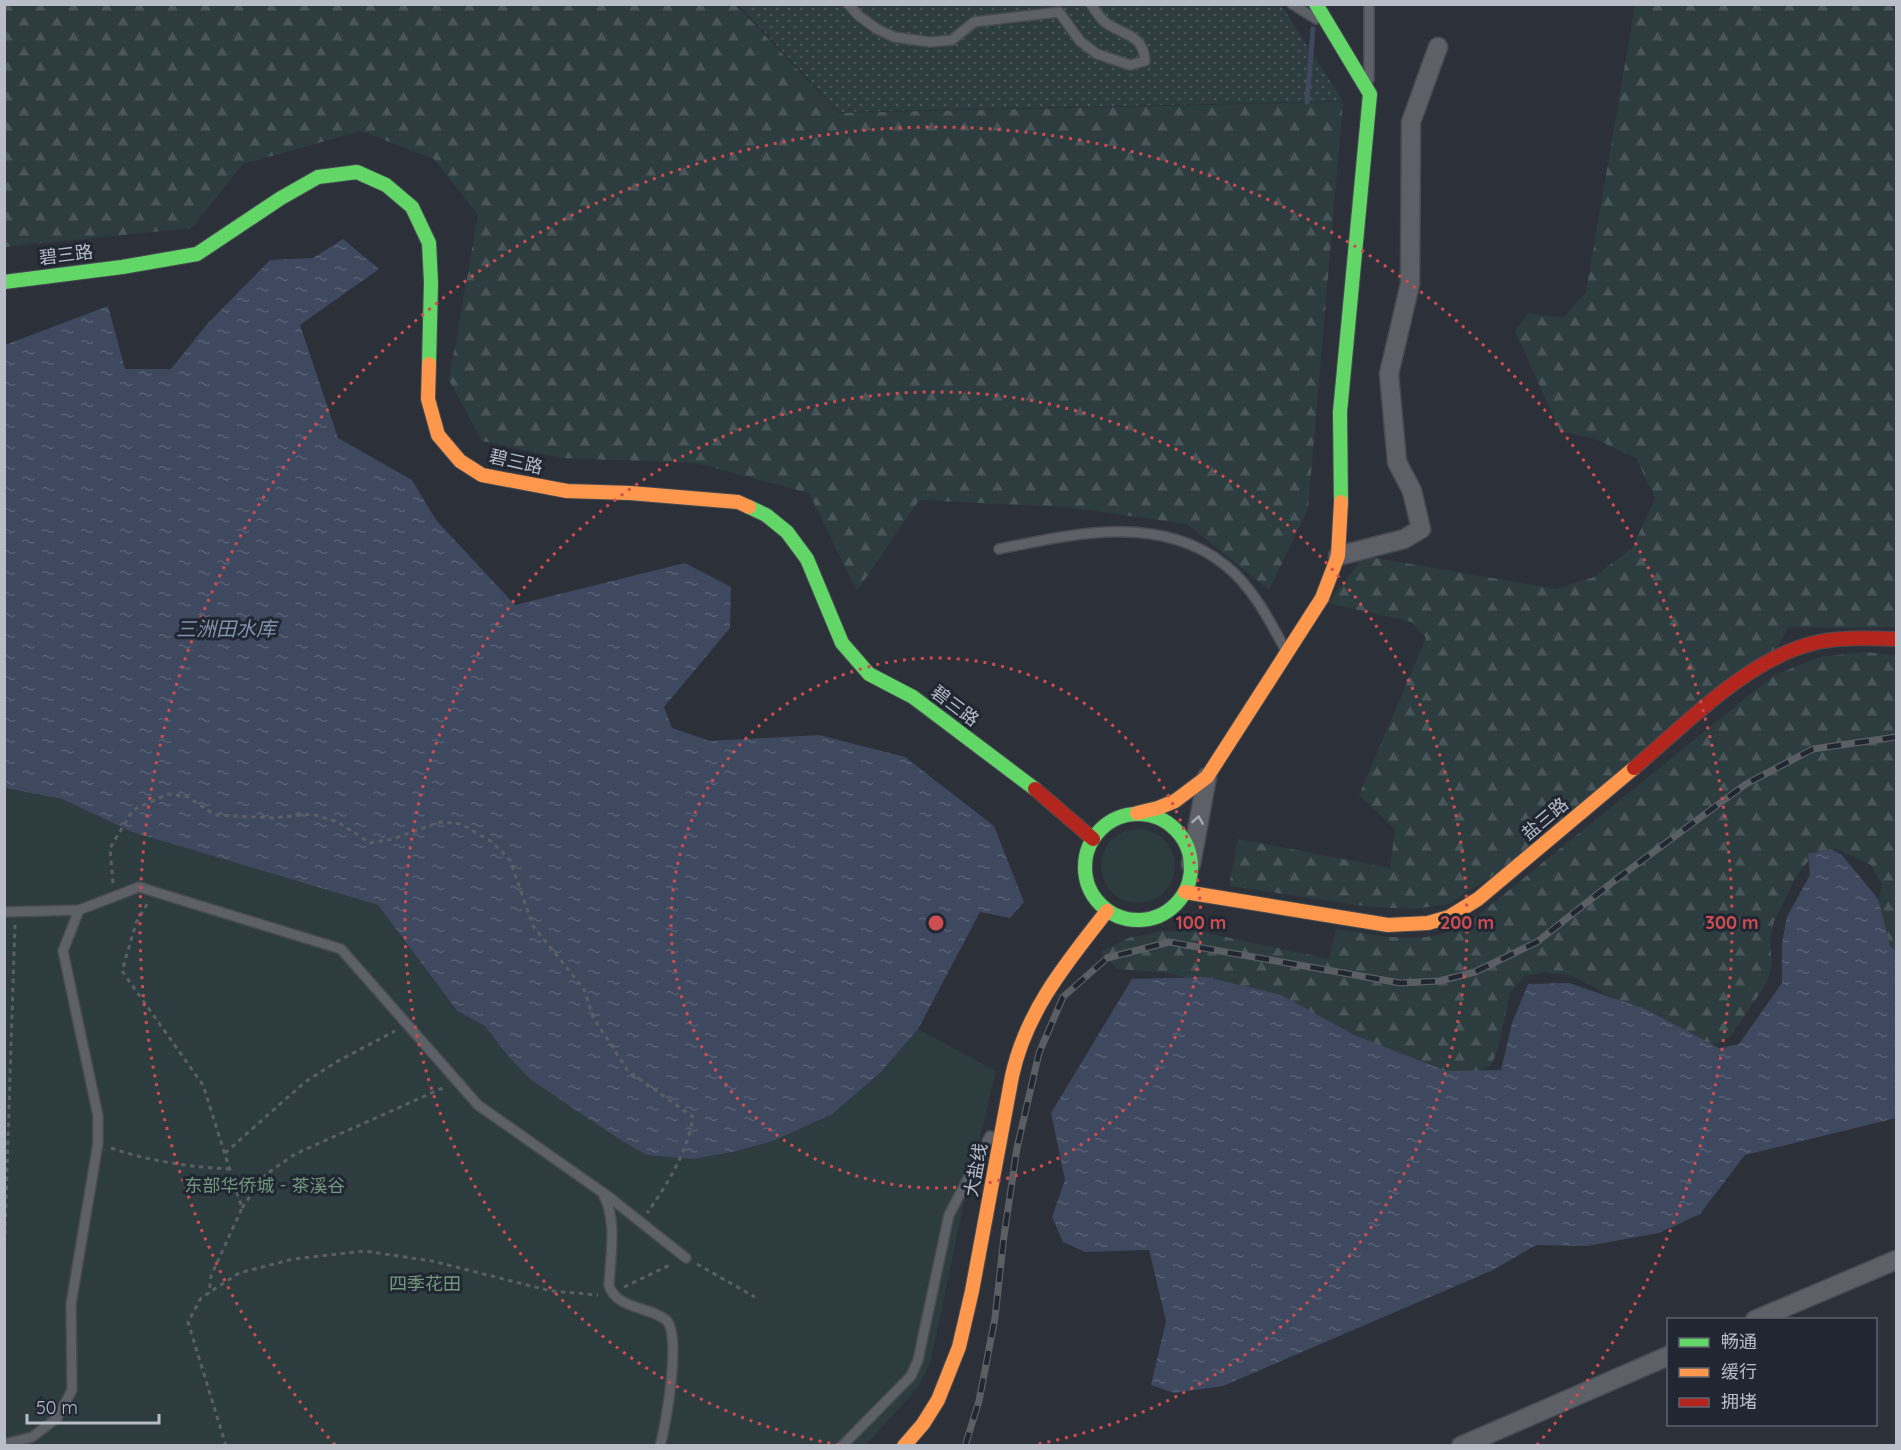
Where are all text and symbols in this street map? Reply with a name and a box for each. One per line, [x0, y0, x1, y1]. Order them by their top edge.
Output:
street label: 碧三路 [38, 240, 94, 269]
street label: 碧三路 [487, 444, 545, 479]
water label: 三洲田水库 [176, 616, 279, 641]
street label: 碧三路 [927, 680, 984, 731]
street label: 盐三路 [1517, 792, 1573, 845]
one-way arrow [1191, 816, 1203, 825]
text: 100 m [1176, 911, 1226, 934]
text: 200 m [1440, 911, 1494, 934]
text: 300 m [1705, 911, 1759, 934]
centre of rings [926, 913, 946, 933]
street label: 大盐线 [959, 1141, 992, 1199]
park label: 东部华侨城 - 茶溪谷 [185, 1174, 345, 1197]
park label: 四季花田 [389, 1272, 461, 1295]
legend [1667, 1318, 1877, 1426]
text: 畅通 [1721, 1330, 1757, 1353]
text: 缓行 [1721, 1360, 1757, 1383]
scale bar [27, 1387, 159, 1425]
text: 拥堵 [1721, 1390, 1757, 1413]
text: 50 m [36, 1396, 78, 1419]

